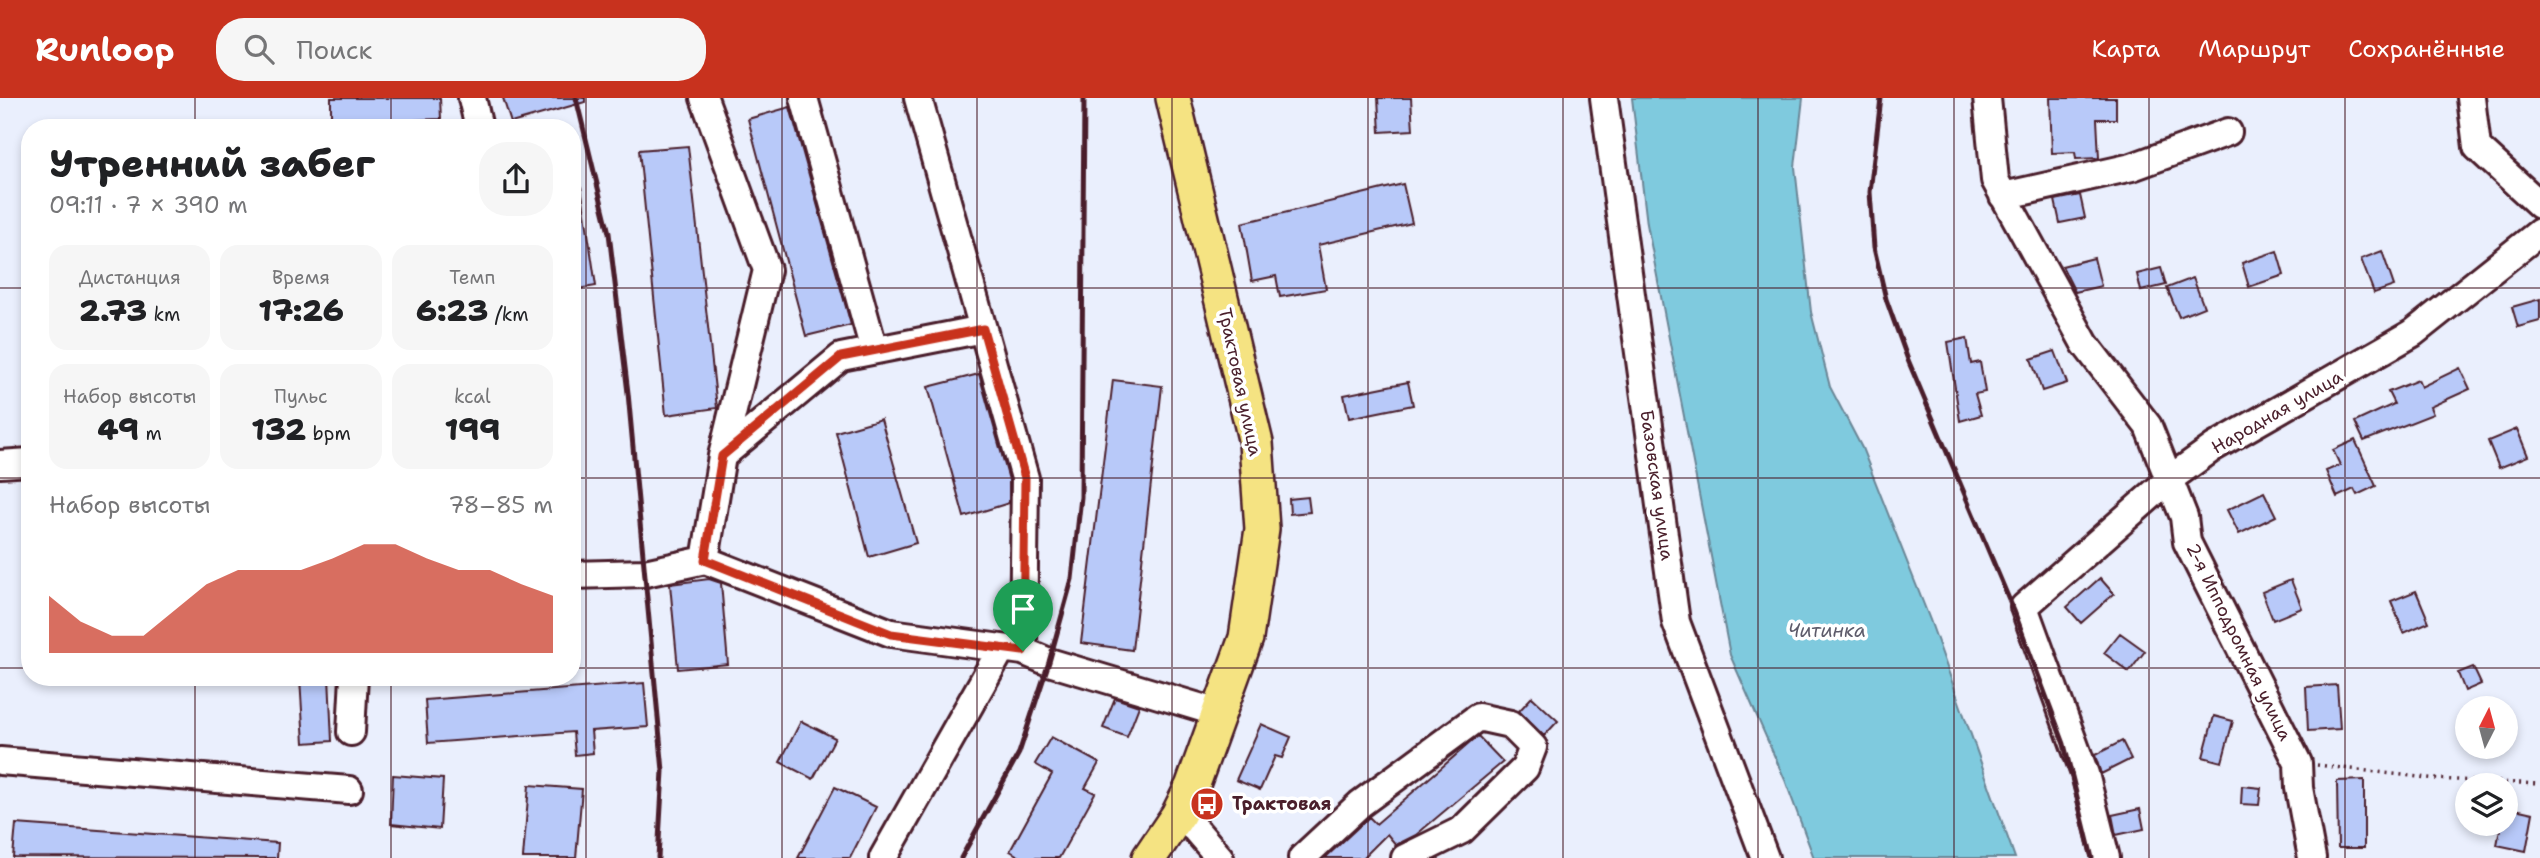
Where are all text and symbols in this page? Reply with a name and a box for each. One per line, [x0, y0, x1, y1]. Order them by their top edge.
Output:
search box [216, 18, 706, 81]
text: Runloop [35, 27, 174, 72]
icon: search [240, 30, 278, 68]
text: Поиск [296, 32, 372, 67]
text: Карта [2092, 33, 2160, 65]
text: Маршрут [2198, 33, 2310, 65]
text: Сохранённые [2348, 33, 2505, 65]
text: Утренний забег [49, 138, 375, 189]
button: share [479, 142, 553, 216]
text: 09:11 · 7 × 390 m [49, 190, 248, 220]
text: Дистанция [79, 265, 181, 290]
text: Время [272, 265, 330, 290]
text: Темп [449, 265, 495, 290]
text: 2.73 [79, 290, 147, 331]
text: 17:26 [258, 290, 344, 331]
text: 6:23 [416, 290, 488, 331]
text: km [147, 302, 180, 327]
text: /km [488, 302, 529, 327]
street label: Трактовая улица [1213, 306, 1267, 458]
street label: Народная улица [2207, 365, 2347, 459]
text: Набор высоты [63, 384, 196, 409]
text: Пульс [274, 384, 328, 409]
text: kcal [454, 384, 491, 409]
street label: Базовская улица [1635, 408, 1679, 562]
text: 49 [98, 409, 139, 450]
text: 132 [251, 409, 306, 450]
text: 199 [444, 409, 500, 450]
text: m [139, 421, 162, 446]
text: bpm [306, 421, 351, 446]
text: Набор высоты [49, 490, 210, 520]
text: 78–85 m [448, 490, 553, 520]
street label: 2-я Ипподромная улица [2181, 539, 2297, 745]
pin [993, 579, 1053, 651]
icon: arrive [1004, 590, 1042, 628]
water label: Читинка [1788, 618, 1866, 643]
north arrow [2455, 696, 2518, 760]
map controls [2455, 696, 2518, 836]
button: layers [2455, 773, 2518, 836]
bus stop icon: Трактовая [1188, 785, 1226, 823]
place label: Трактовая [1232, 792, 1331, 816]

